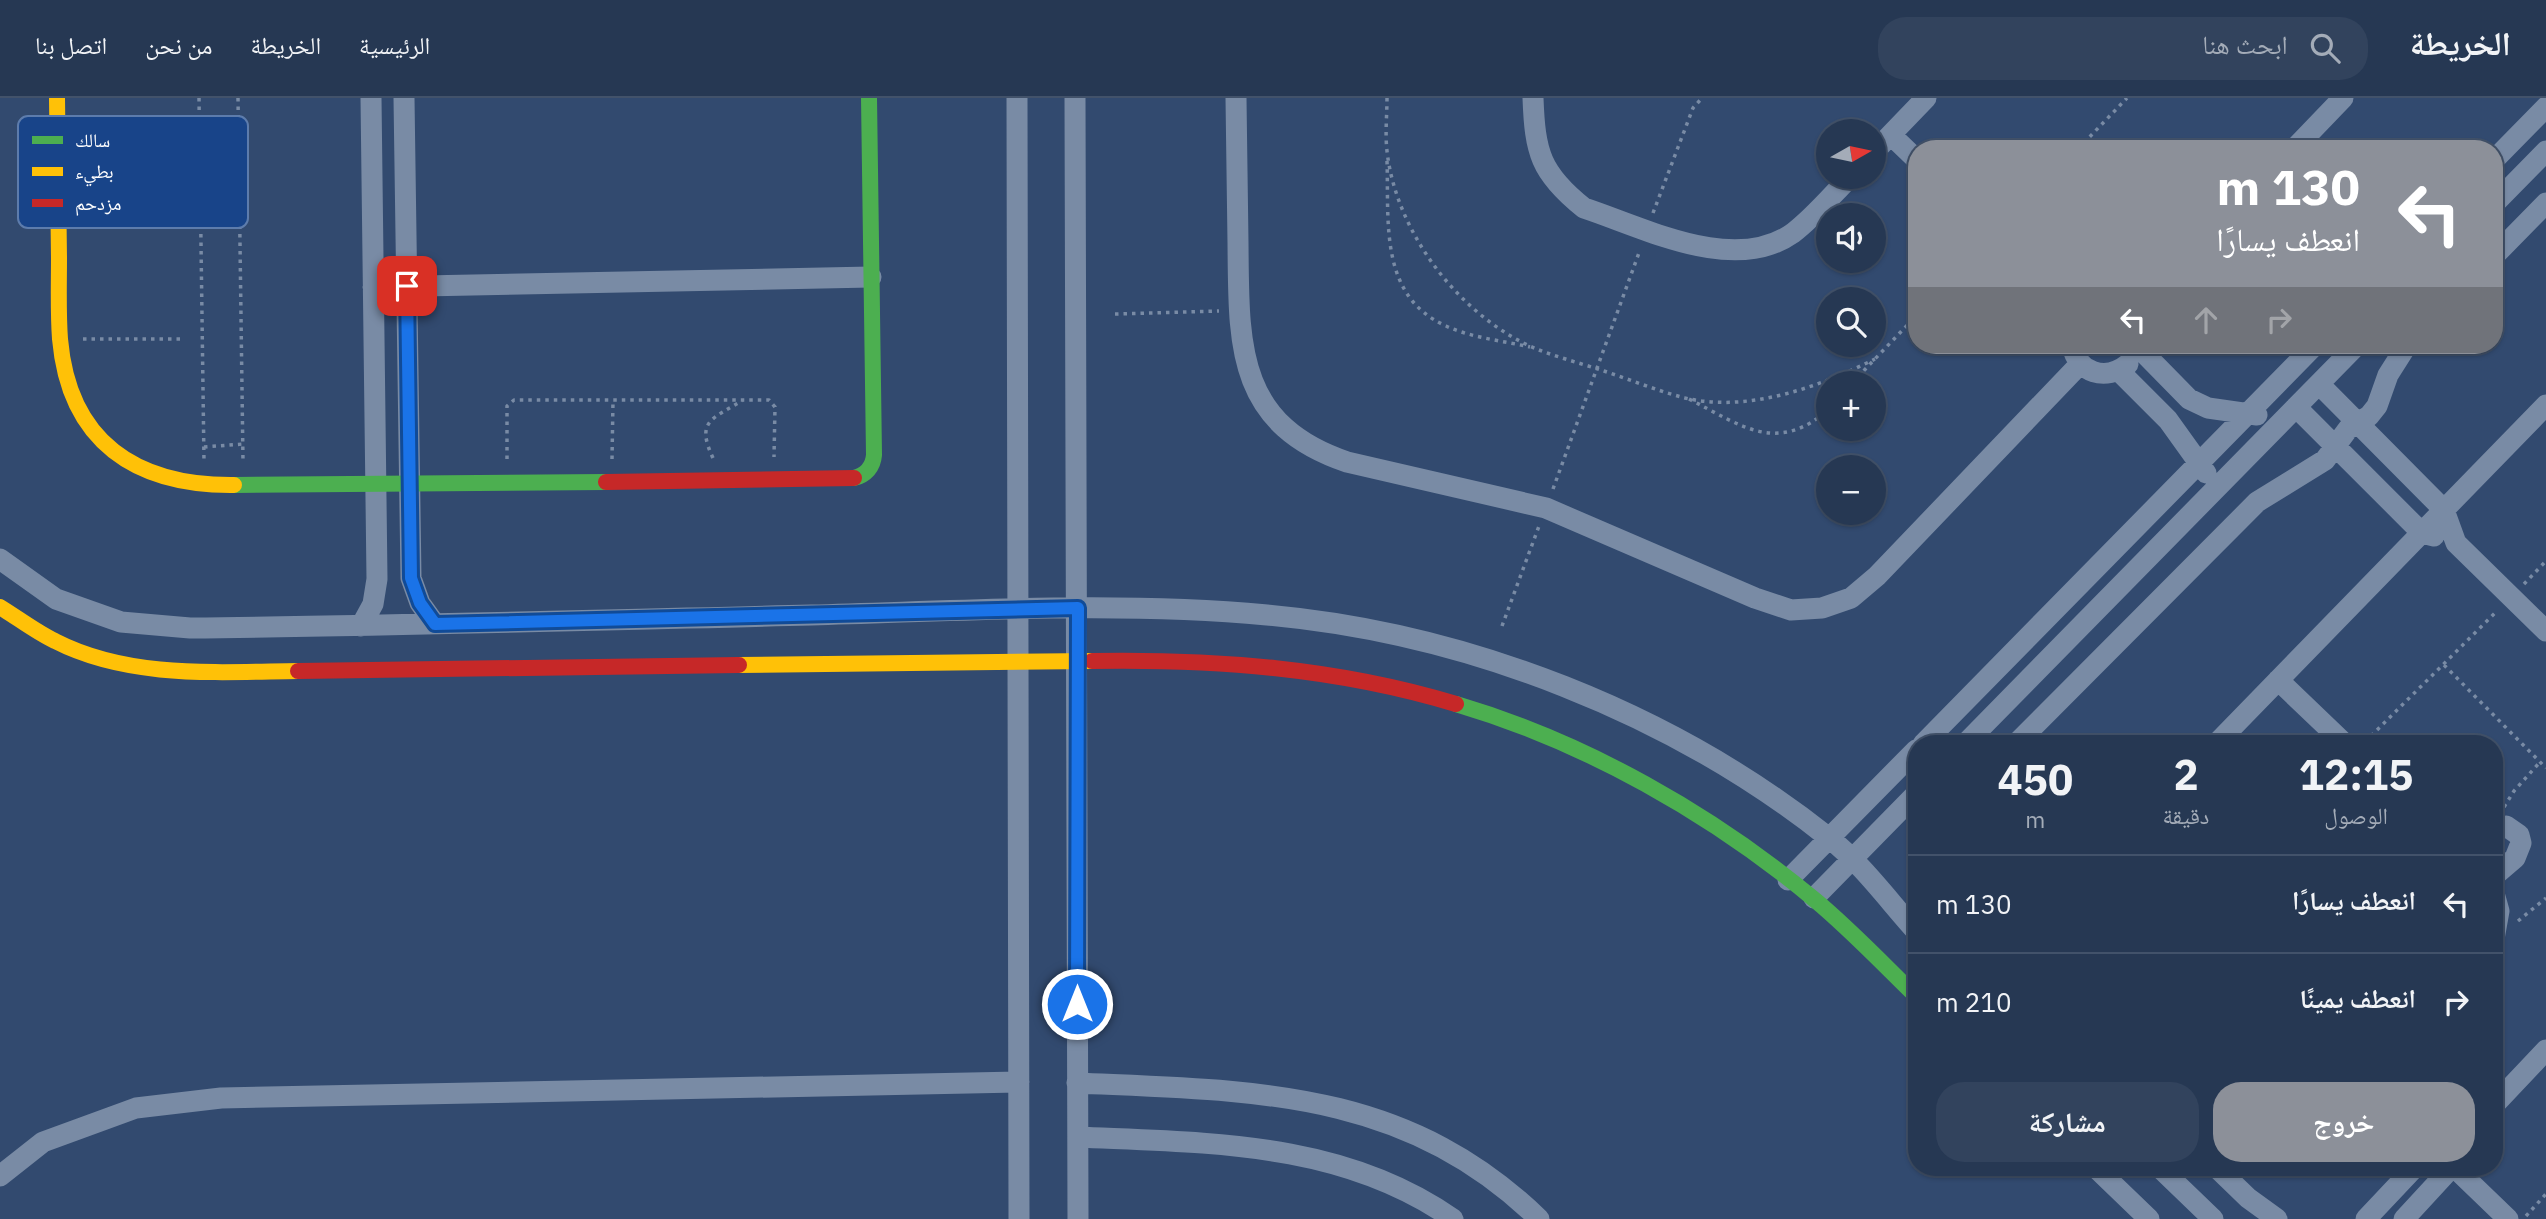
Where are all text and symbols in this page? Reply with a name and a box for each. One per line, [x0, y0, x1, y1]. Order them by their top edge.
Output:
search box [1878, 17, 2368, 80]
text: الخريطة [2410, 21, 2511, 64]
text: ابحث هنا [2202, 27, 2288, 61]
text: اتصل بنا [35, 29, 107, 61]
text: من نحن [145, 29, 212, 61]
text: الخريطة [250, 29, 321, 61]
text: الرئيسية [359, 29, 430, 61]
icon: search [2306, 29, 2344, 67]
legend [18, 116, 248, 228]
north arrow [1816, 119, 1886, 189]
map controls [1816, 119, 1886, 525]
text: سالك [75, 128, 110, 152]
text: 130 m [2216, 155, 2360, 218]
text: بطيء [75, 159, 114, 187]
icon: left [2384, 168, 2475, 259]
text: مزدحم [75, 191, 121, 216]
button: sound [1816, 203, 1886, 273]
text: انعطف يسارًا [2216, 218, 2360, 260]
pin [377, 256, 437, 316]
icon: arrive [388, 267, 426, 305]
button: search [1816, 287, 1886, 357]
icon: left [2114, 301, 2152, 339]
icon: ahead [2187, 301, 2225, 339]
icon: right [2260, 301, 2298, 339]
button: + [1816, 371, 1886, 441]
button: − [1816, 455, 1886, 525]
text: 2 [2173, 747, 2199, 802]
text: 12:15 [2299, 747, 2414, 802]
text: 450 [1998, 752, 2073, 807]
text: دقيقة [2163, 800, 2209, 830]
text: الوصول [2324, 800, 2388, 830]
text: m [2025, 804, 2045, 834]
text: انعطف يسارًا [2292, 883, 2416, 917]
icon: left [2437, 885, 2475, 923]
text: 130 m [1936, 887, 2012, 921]
position arrow [1040, 967, 1114, 1041]
text: انعطف يمينًا [2300, 981, 2416, 1015]
icon: right [2437, 983, 2475, 1021]
text: 210 m [1936, 985, 2012, 1019]
button: مشاركة [1936, 1082, 2199, 1162]
button: خروج [2213, 1082, 2475, 1162]

